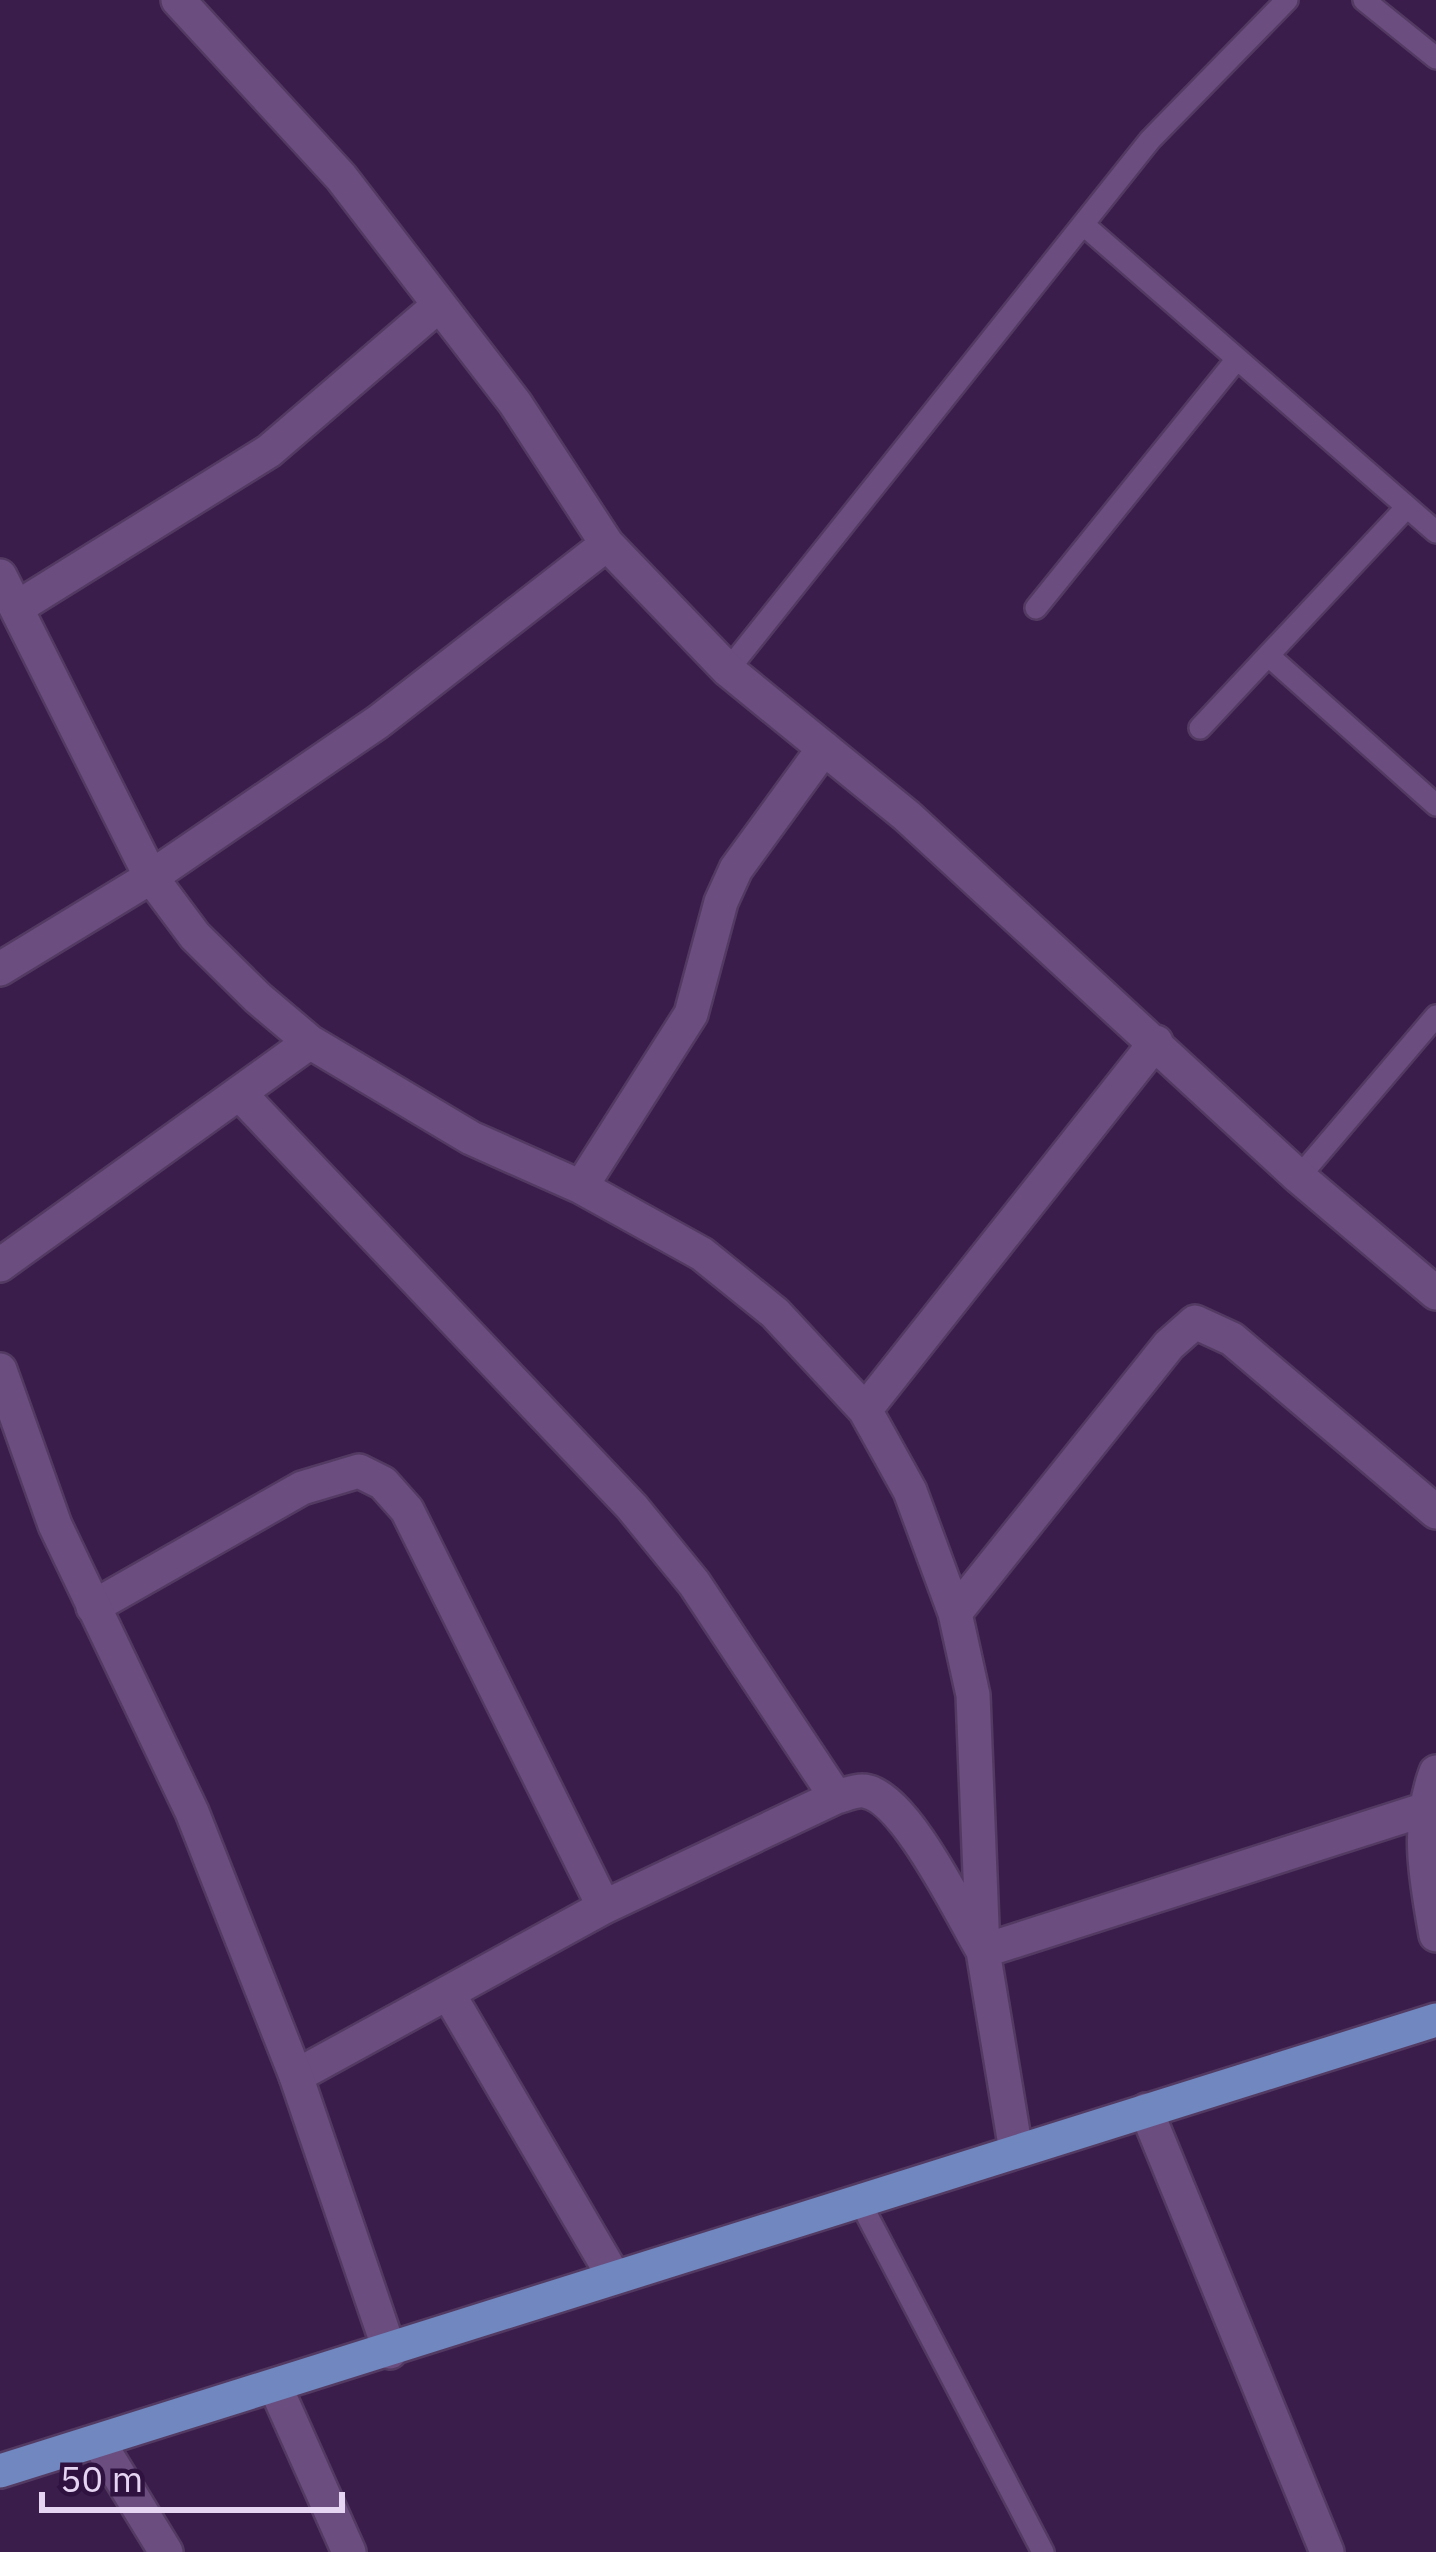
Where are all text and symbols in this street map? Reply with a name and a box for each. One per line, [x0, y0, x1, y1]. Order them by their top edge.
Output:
scale bar [42, 2438, 342, 2512]
text: 50 m [60, 2455, 143, 2502]

